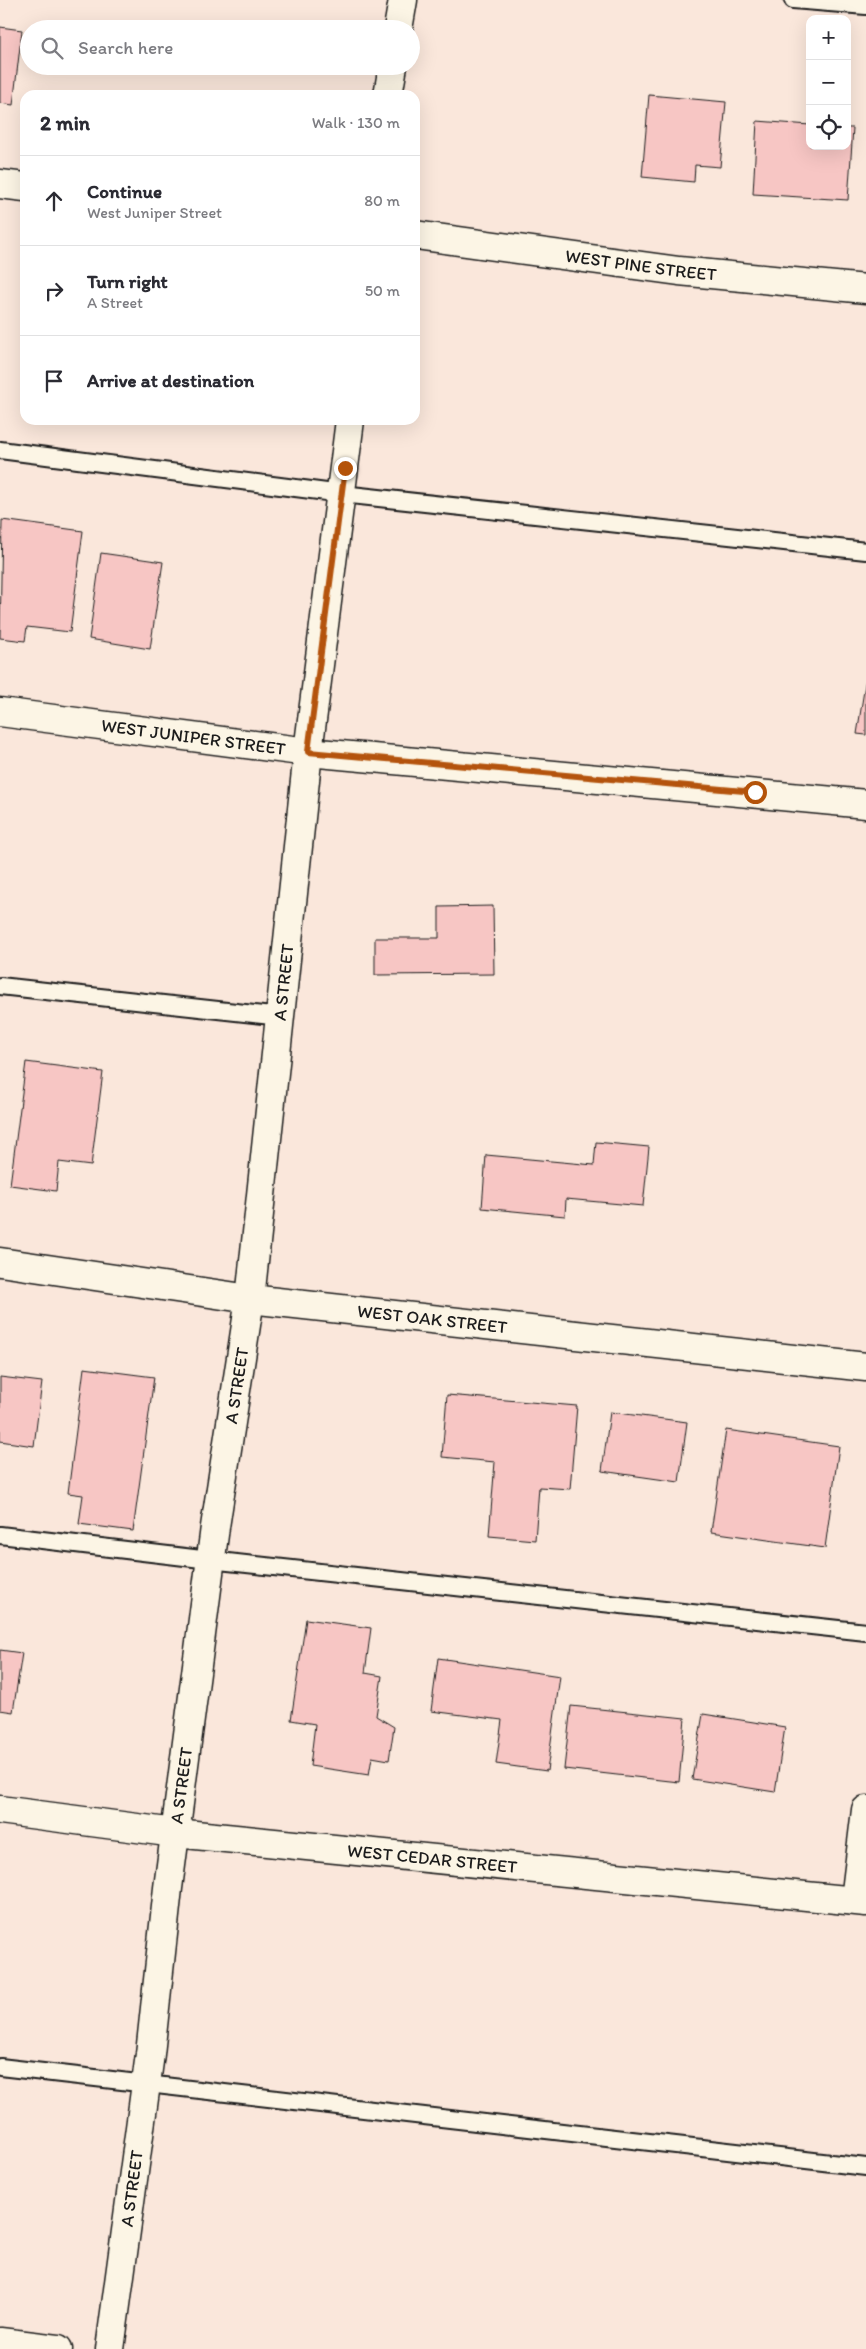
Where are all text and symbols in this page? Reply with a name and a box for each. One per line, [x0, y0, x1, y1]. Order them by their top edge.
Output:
map controls [806, 15, 851, 150]
button: + [806, 15, 851, 60]
search box [20, 20, 420, 75]
icon: search [38, 34, 66, 62]
text: Search here [78, 36, 173, 59]
button: − [806, 60, 851, 105]
button: locate [806, 105, 851, 150]
text: 2 min [40, 110, 90, 135]
text: Walk · 130 m [312, 113, 400, 132]
text: Continue [87, 180, 162, 203]
icon: ahead [40, 187, 68, 215]
text: 80 m [364, 191, 400, 210]
text: West Juniper Street [87, 203, 222, 222]
street label: WEST PINE STREET [564, 245, 718, 286]
text: Turn right [87, 270, 168, 293]
icon: right [40, 277, 68, 305]
text: 50 m [365, 281, 400, 300]
text: A Street [87, 293, 143, 312]
icon: arrive [40, 367, 68, 395]
text: Arrive at destination [87, 369, 254, 392]
route end [334, 457, 357, 480]
street label: WEST JUNIPER STREET [100, 714, 287, 760]
route start [744, 781, 767, 804]
street label: A STREET [269, 943, 299, 1022]
street label: WEST OAK STREET [356, 1300, 508, 1338]
street label: A STREET [220, 1346, 253, 1425]
street label: A STREET [165, 1746, 197, 1825]
street label: WEST CEDAR STREET [346, 1839, 518, 1878]
street label: A STREET [116, 2149, 148, 2228]

